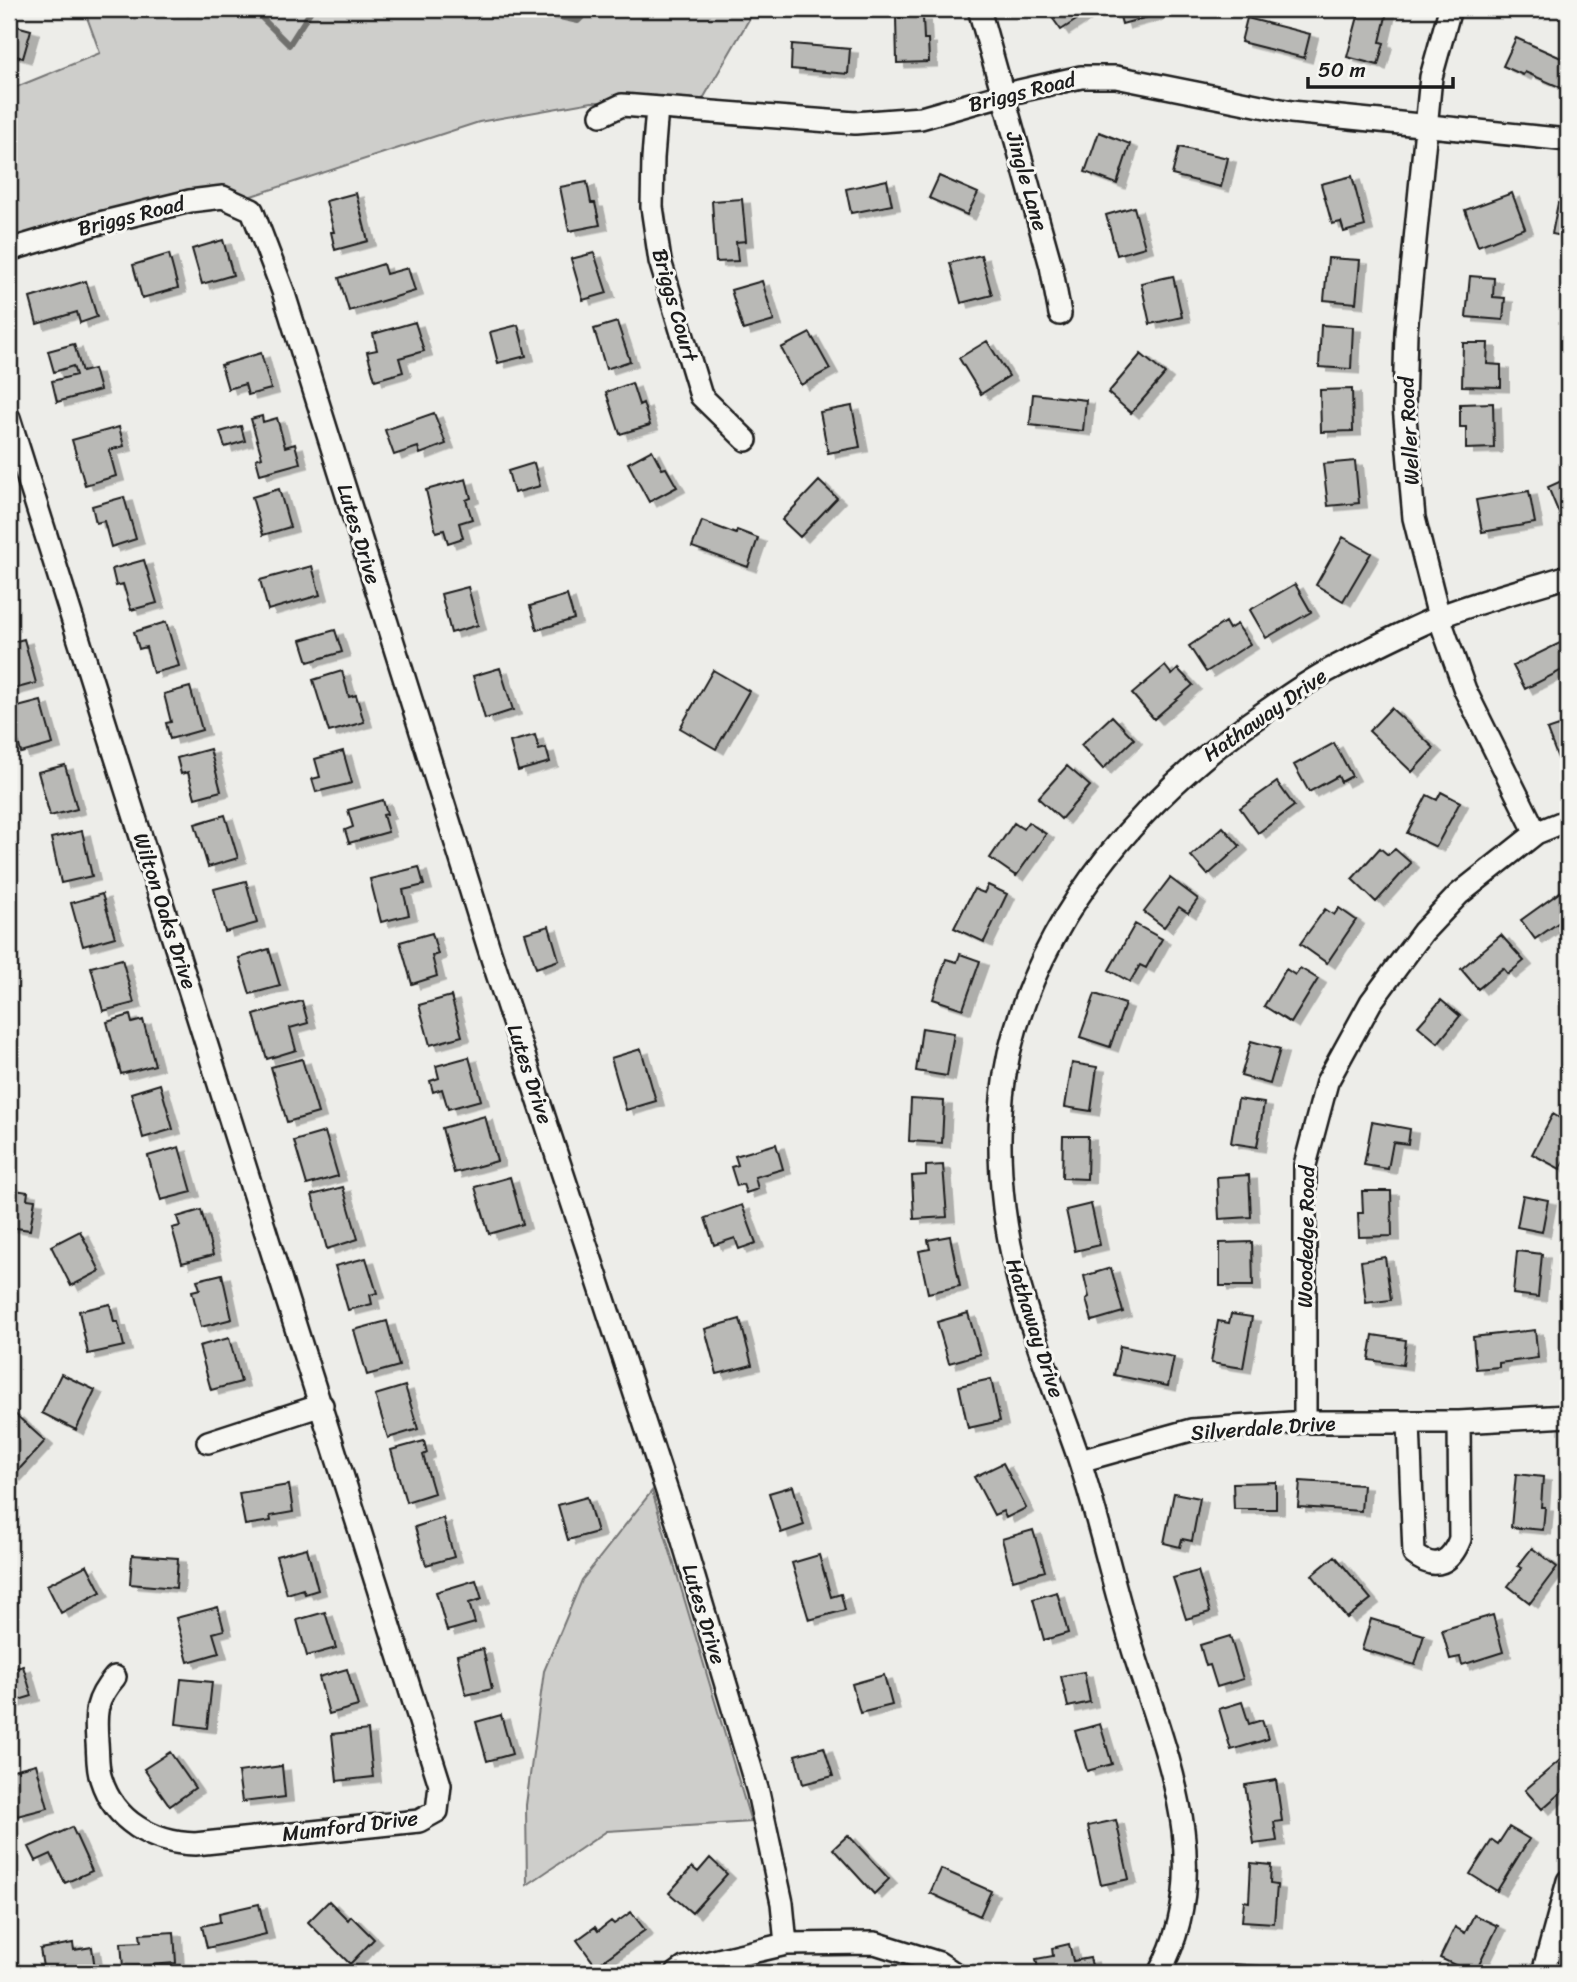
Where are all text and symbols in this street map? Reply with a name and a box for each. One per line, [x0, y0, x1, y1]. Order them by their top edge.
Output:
scale bar [1308, 46, 1453, 90]
text: 50 m [1318, 51, 1366, 89]
street label: Briggs Road [965, 60, 1081, 124]
street label: Jingle Lane [994, 126, 1059, 236]
street label: Briggs Road [74, 184, 190, 248]
street label: Briggs Court [641, 244, 710, 368]
street label: Weller Road [1387, 374, 1431, 486]
street label: Lutes Drive [326, 479, 392, 589]
street label: Hathaway Drive [1195, 658, 1335, 772]
street label: Wilton Oaks Drive [122, 828, 208, 994]
street label: Lutes Drive [496, 1019, 564, 1129]
street label: Woodedge Road [1286, 1164, 1326, 1308]
street label: Hathaway Drive [995, 1253, 1076, 1403]
street label: Silverdale Drive [1189, 1404, 1337, 1452]
street label: Lutes Drive [671, 1559, 737, 1669]
street label: Mumford Drive [280, 1799, 420, 1853]

